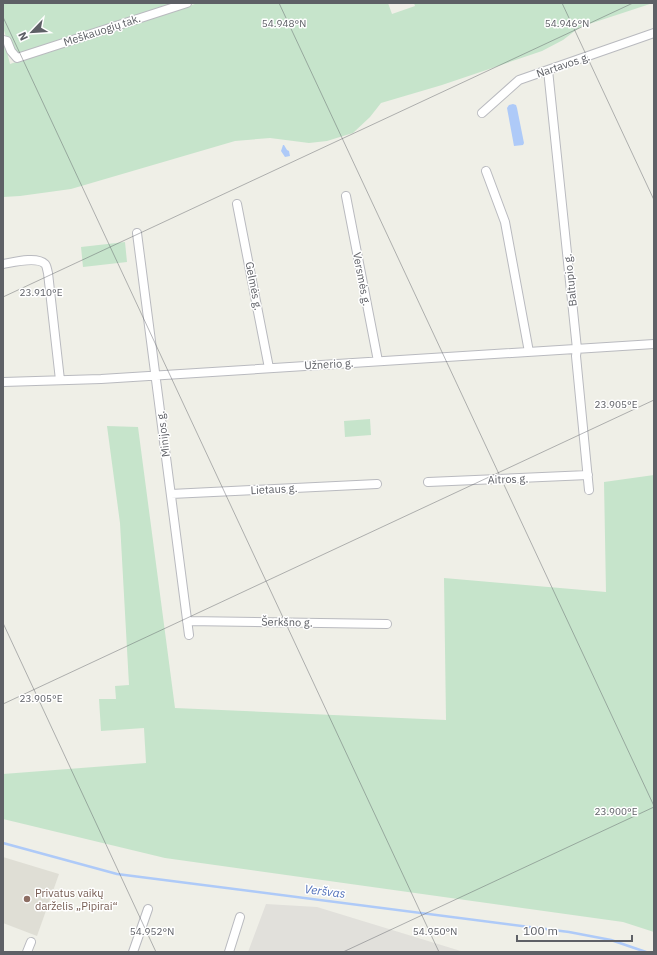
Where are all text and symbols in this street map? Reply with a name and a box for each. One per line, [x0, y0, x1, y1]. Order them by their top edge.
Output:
street label: Meškauogių tak. [62, 11, 142, 49]
north arrow [12, 12, 52, 52]
text: 54.948°N [262, 17, 306, 30]
text: 54.946°N [545, 17, 589, 30]
text: N [15, 30, 31, 43]
street label: Nartavos g. [534, 49, 592, 81]
street label: Versmės g. [350, 251, 374, 307]
street label: Baltupio g. [560, 253, 580, 307]
street label: Gelmės g. [242, 261, 266, 311]
text: 23.910°E [19, 286, 63, 299]
street label: Užnerio g. [304, 356, 354, 372]
text: 23.905°E [594, 398, 638, 411]
street label: Minijos g. [153, 410, 173, 458]
street label: Aitros g. [487, 471, 529, 487]
street label: Lietaus g. [250, 481, 298, 497]
street label: Šerkšno g. [261, 615, 313, 629]
text: 23.905°E [19, 692, 63, 705]
text: 23.900°E [594, 805, 638, 818]
water label: Veršvas [304, 881, 347, 901]
place label: Privatus vaikų darželis „Pipirai“ [35, 886, 118, 913]
marker: Privatus vaikų darželis „Pipirai“ [22, 894, 32, 904]
scale bar [517, 917, 632, 943]
text: 100 m [523, 923, 558, 938]
text: 54.952°N [130, 925, 174, 938]
text: 54.950°N [413, 925, 457, 938]

